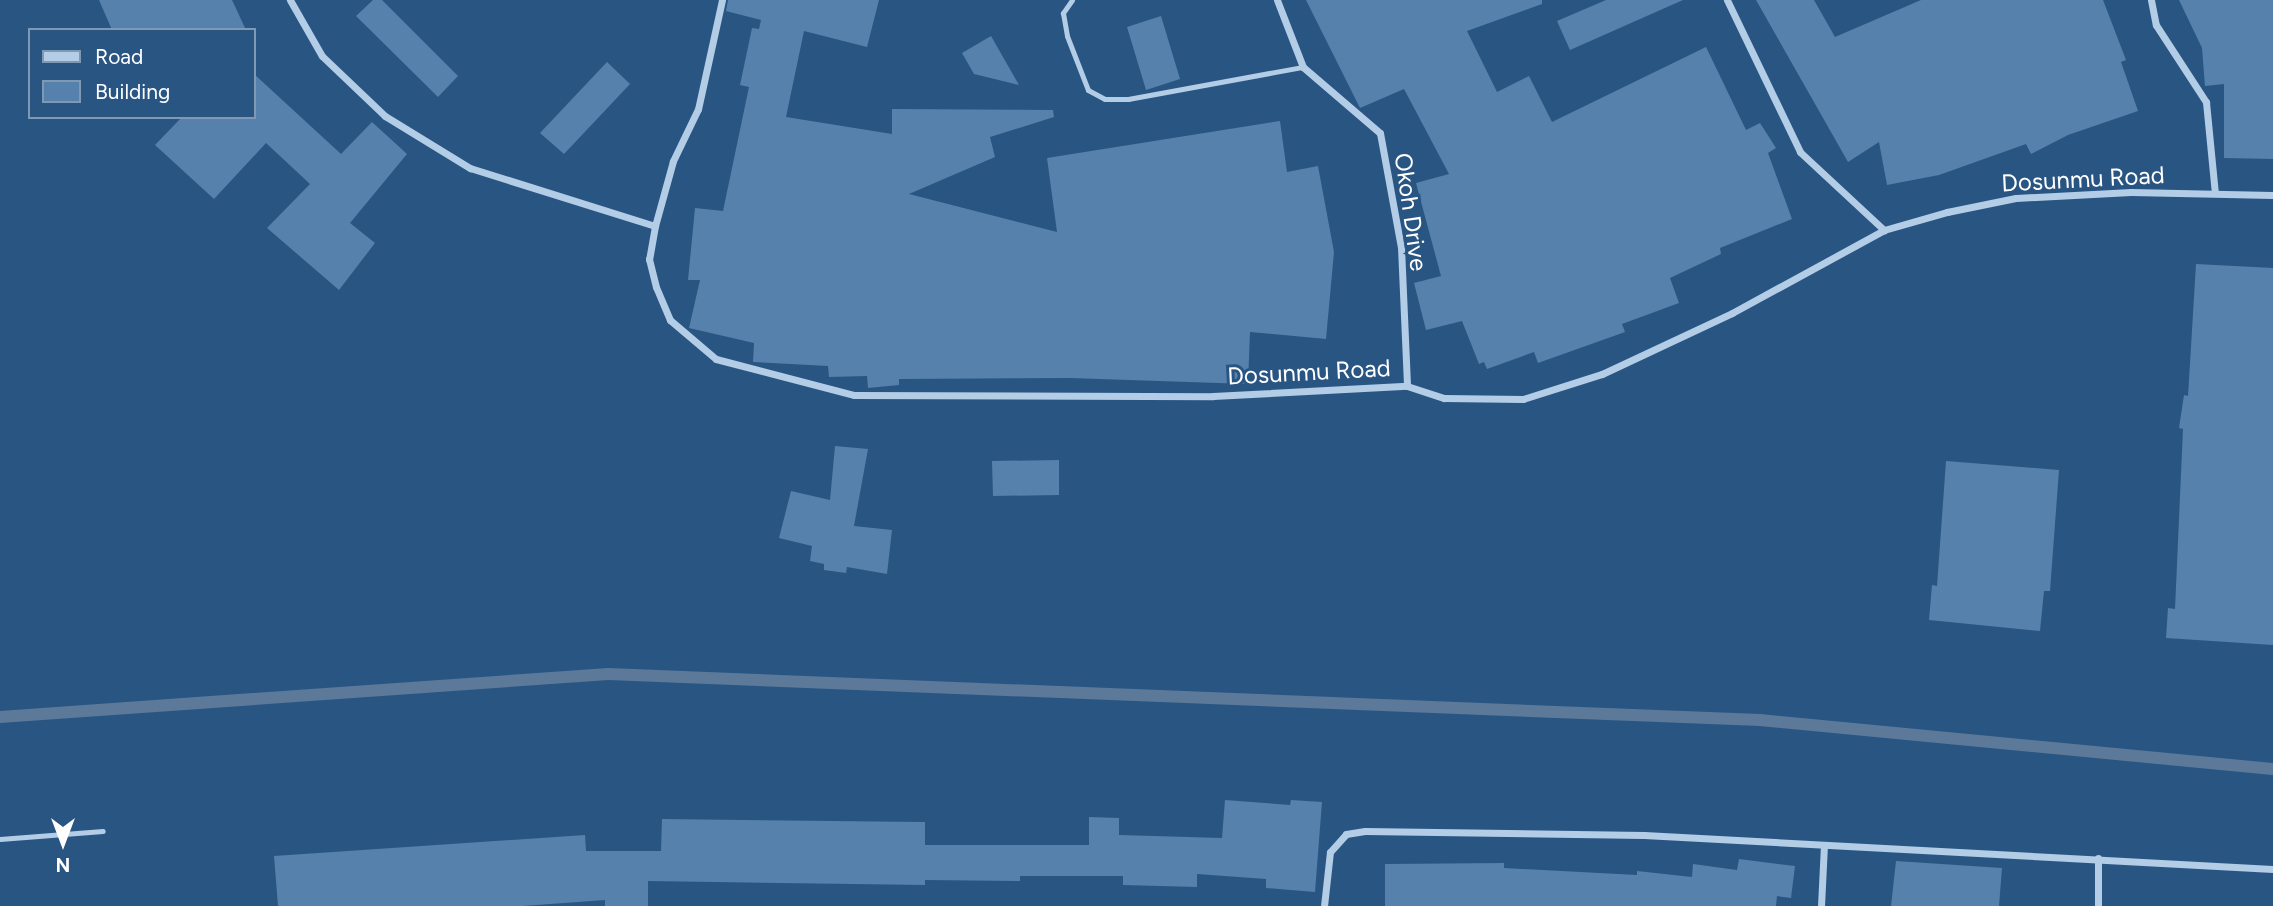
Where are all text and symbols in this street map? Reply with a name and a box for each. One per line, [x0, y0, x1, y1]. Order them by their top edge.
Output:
legend [28, 28, 256, 119]
text: Road [95, 44, 143, 69]
text: Building [95, 79, 170, 104]
street label: Okoh Drive [1388, 151, 1434, 273]
street label: Dosunmu Road [2001, 160, 2165, 198]
street label: Dosunmu Road [1227, 353, 1391, 391]
north arrow [28, 808, 98, 878]
text: N [56, 853, 70, 876]

